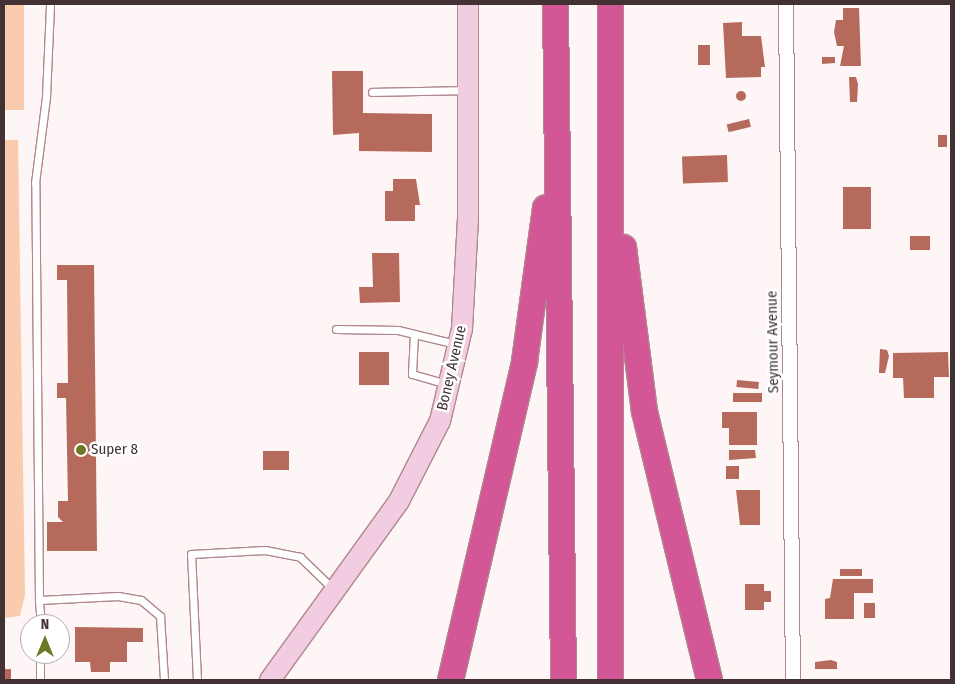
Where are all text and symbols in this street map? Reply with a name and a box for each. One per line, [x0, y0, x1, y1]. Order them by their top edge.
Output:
street label: Seymour Avenue [763, 291, 783, 393]
street label: Boney Avenue [433, 324, 471, 412]
place label: Super 8 [91, 441, 138, 459]
marker: Super 8 [75, 444, 87, 456]
north arrow [20, 614, 70, 664]
text: N [41, 616, 49, 633]

